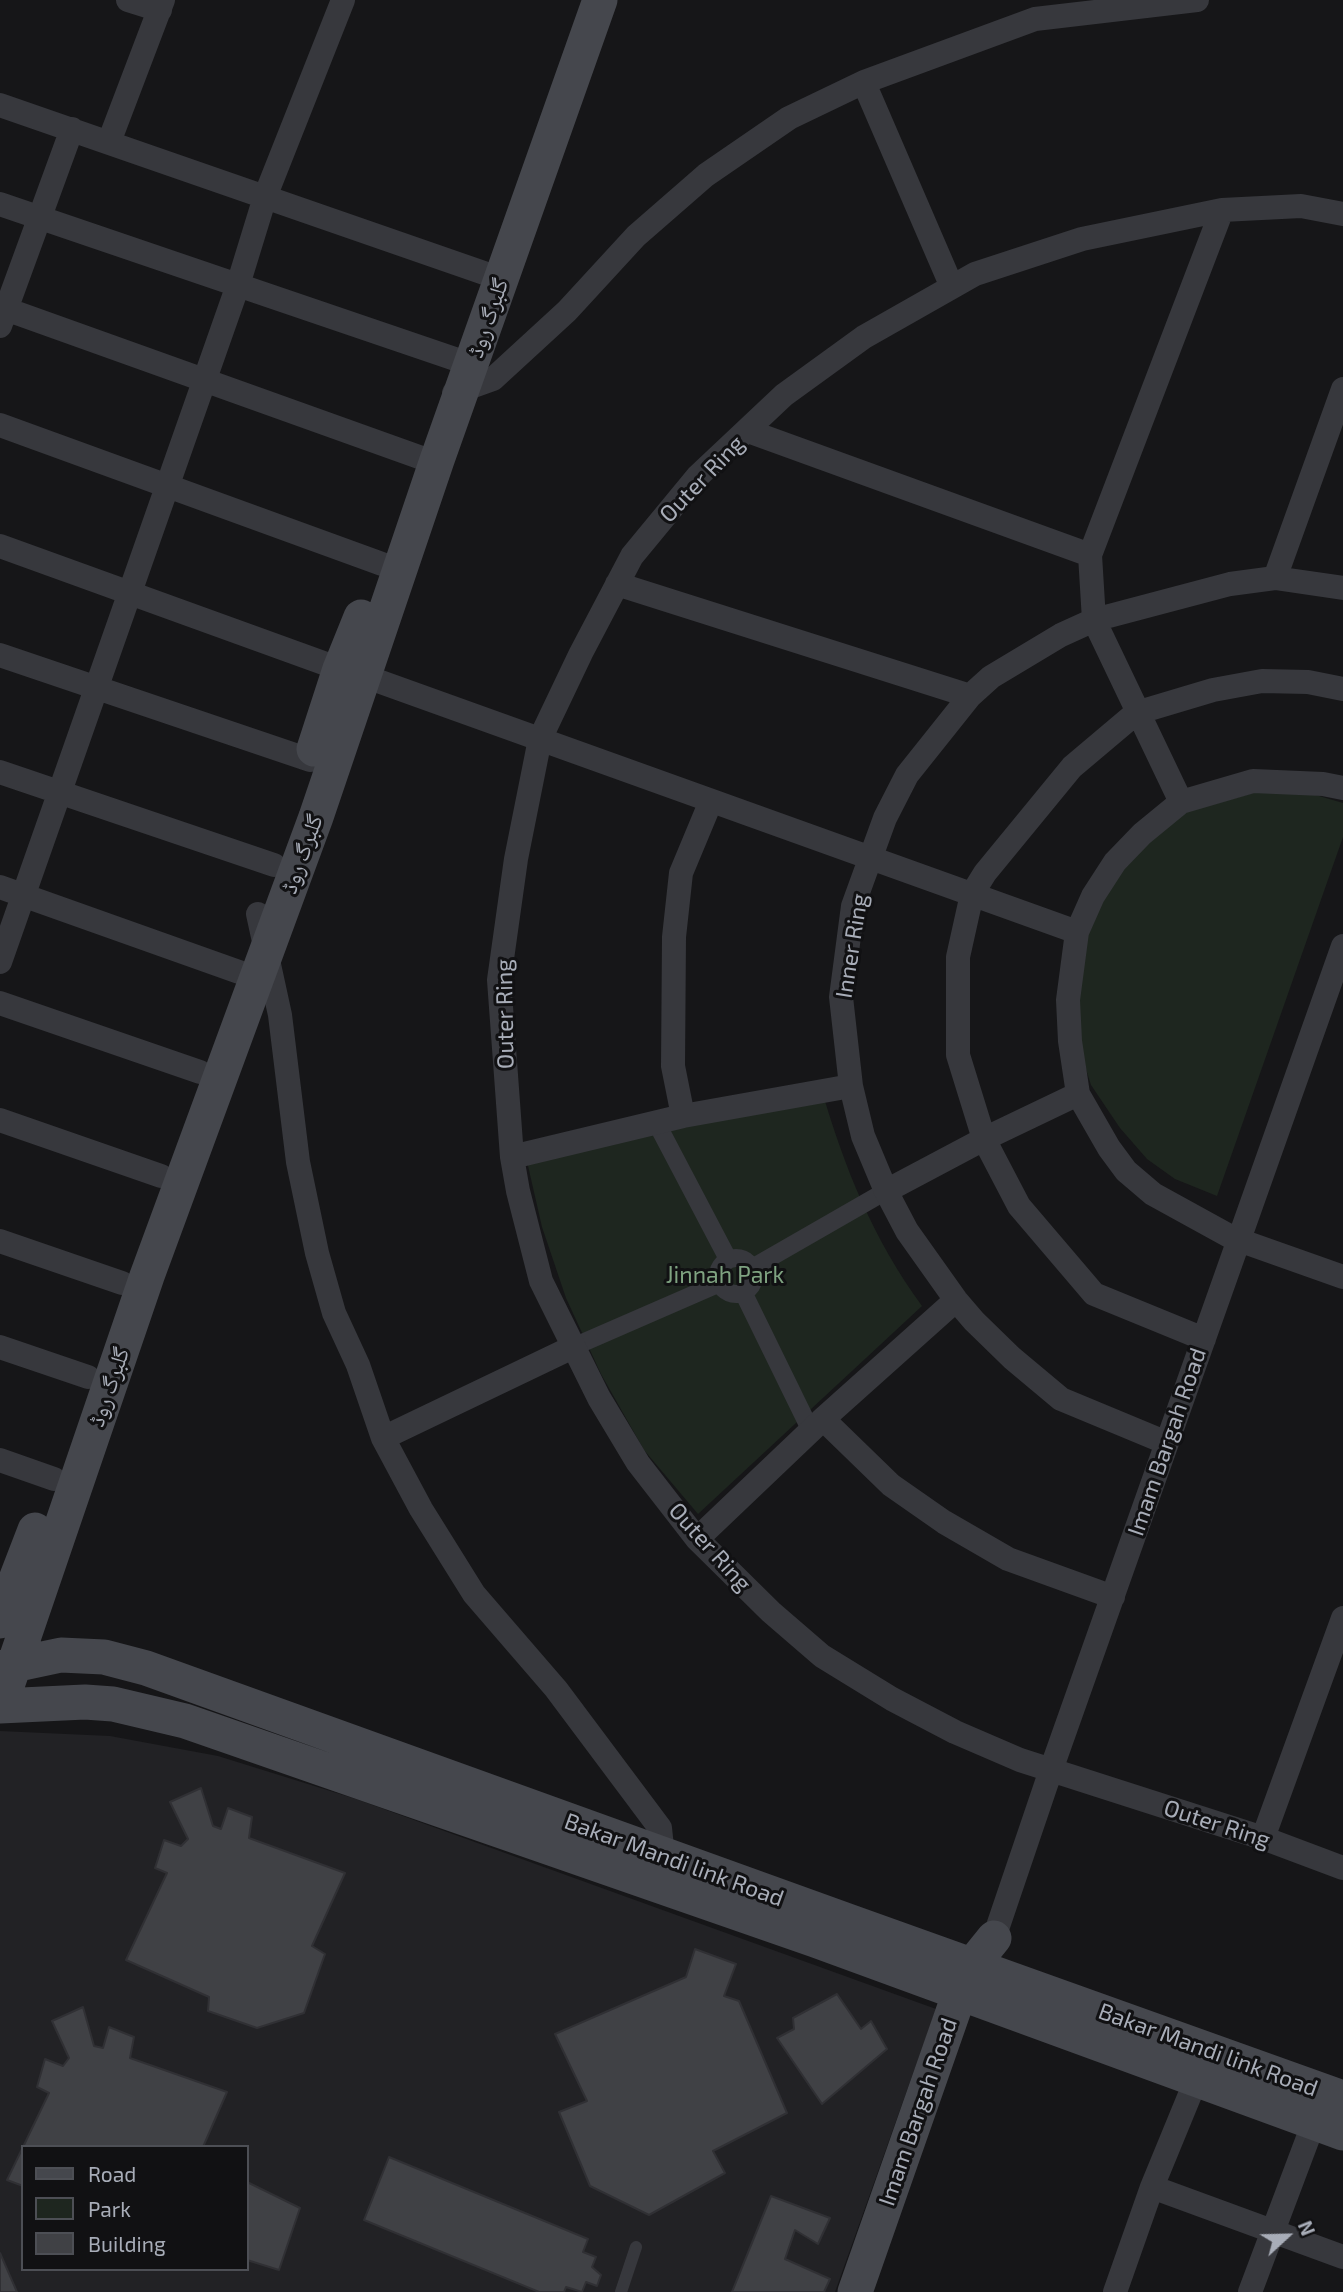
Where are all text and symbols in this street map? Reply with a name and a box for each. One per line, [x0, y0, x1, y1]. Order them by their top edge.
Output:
street label: گلبرگ روڈ [462, 275, 514, 361]
street label: Outer Ring [654, 430, 750, 528]
street label: گلبرگ روڈ [275, 811, 329, 897]
street label: Inner Ring [830, 892, 874, 1000]
street label: Outer Ring [490, 959, 520, 1069]
park label: Jinnah Park [666, 1261, 784, 1289]
street label: گلبرگ روڈ [83, 1344, 135, 1430]
street label: Imam Bargah Road [1122, 1344, 1212, 1540]
street label: Outer Ring [663, 1497, 757, 1597]
street label: Outer Ring [1160, 1794, 1274, 1854]
street label: Bakar Mandi link Road [561, 1807, 787, 1913]
street label: Bakar Mandi link Road [1095, 1997, 1321, 2103]
street label: Imam Bargah Road [873, 2014, 963, 2210]
legend [21, 2145, 248, 2271]
text: Road [88, 2161, 136, 2186]
text: Park [88, 2196, 131, 2221]
north arrow [1252, 2201, 1322, 2271]
text: N [1294, 2217, 1320, 2239]
text: Building [88, 2231, 166, 2256]

